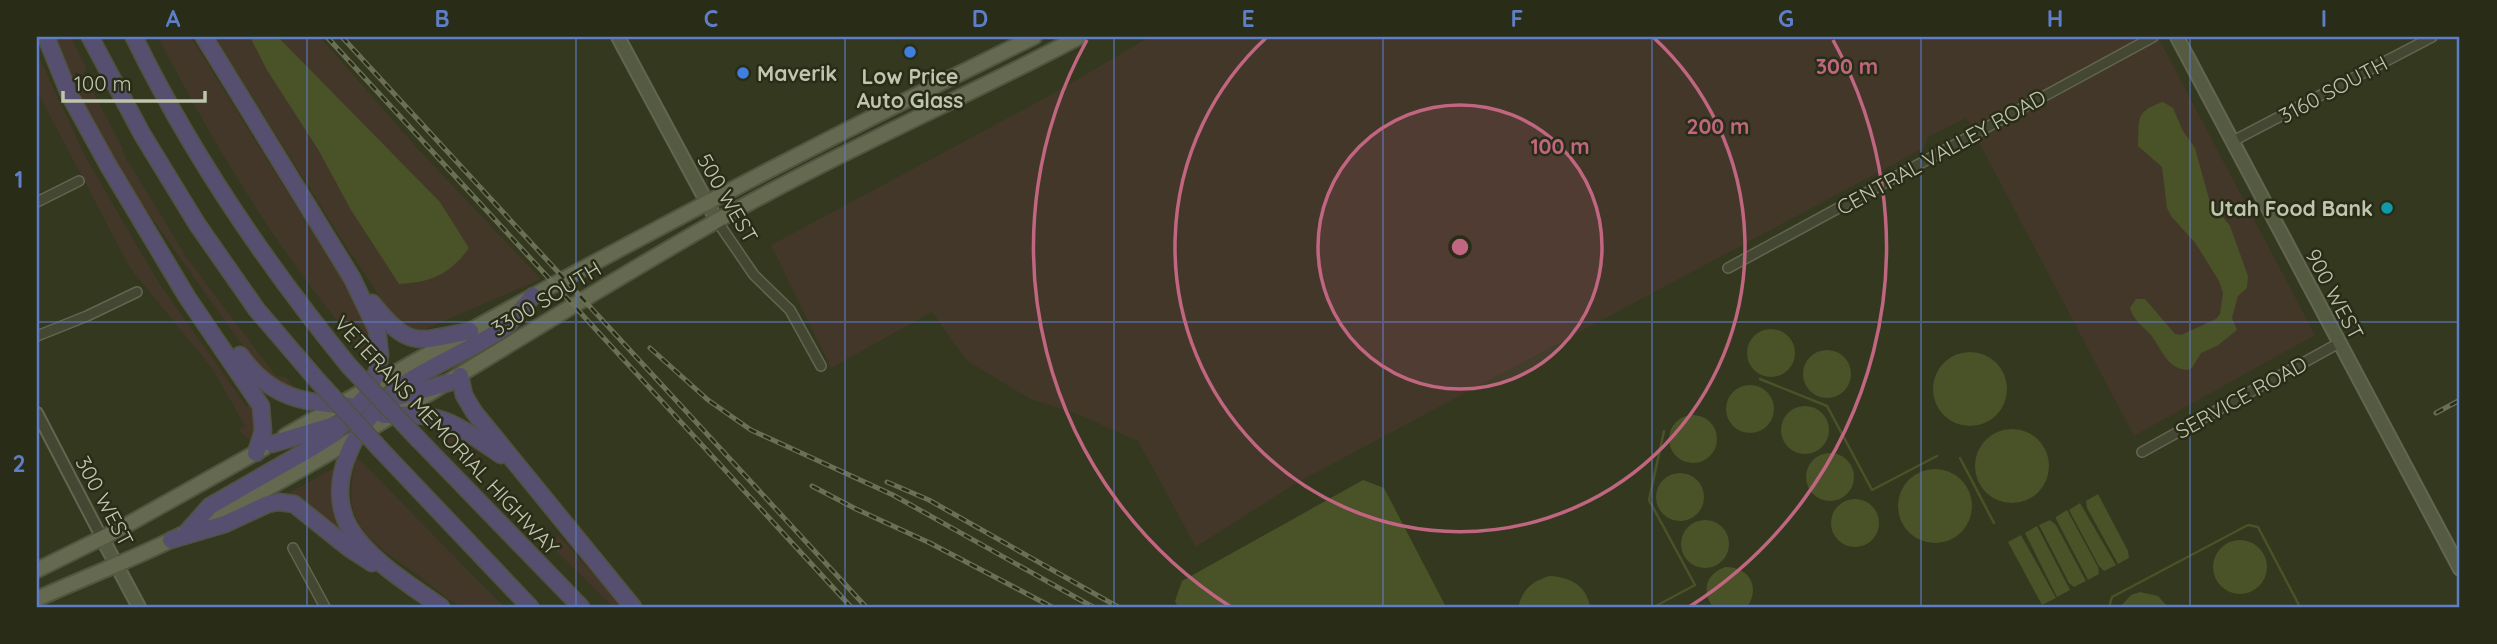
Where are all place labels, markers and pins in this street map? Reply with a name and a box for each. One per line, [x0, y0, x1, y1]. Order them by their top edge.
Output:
marker: Low Price Auto Glass [902, 44, 918, 60]
place label: Maverik [757, 60, 837, 86]
place label: Low Price Auto Glass [857, 63, 963, 113]
marker: Maverik [735, 65, 751, 81]
place label: Utah Food Bank [2210, 195, 2373, 221]
marker: Utah Food Bank [2379, 200, 2395, 216]
centre of rings [1448, 235, 1472, 259]

